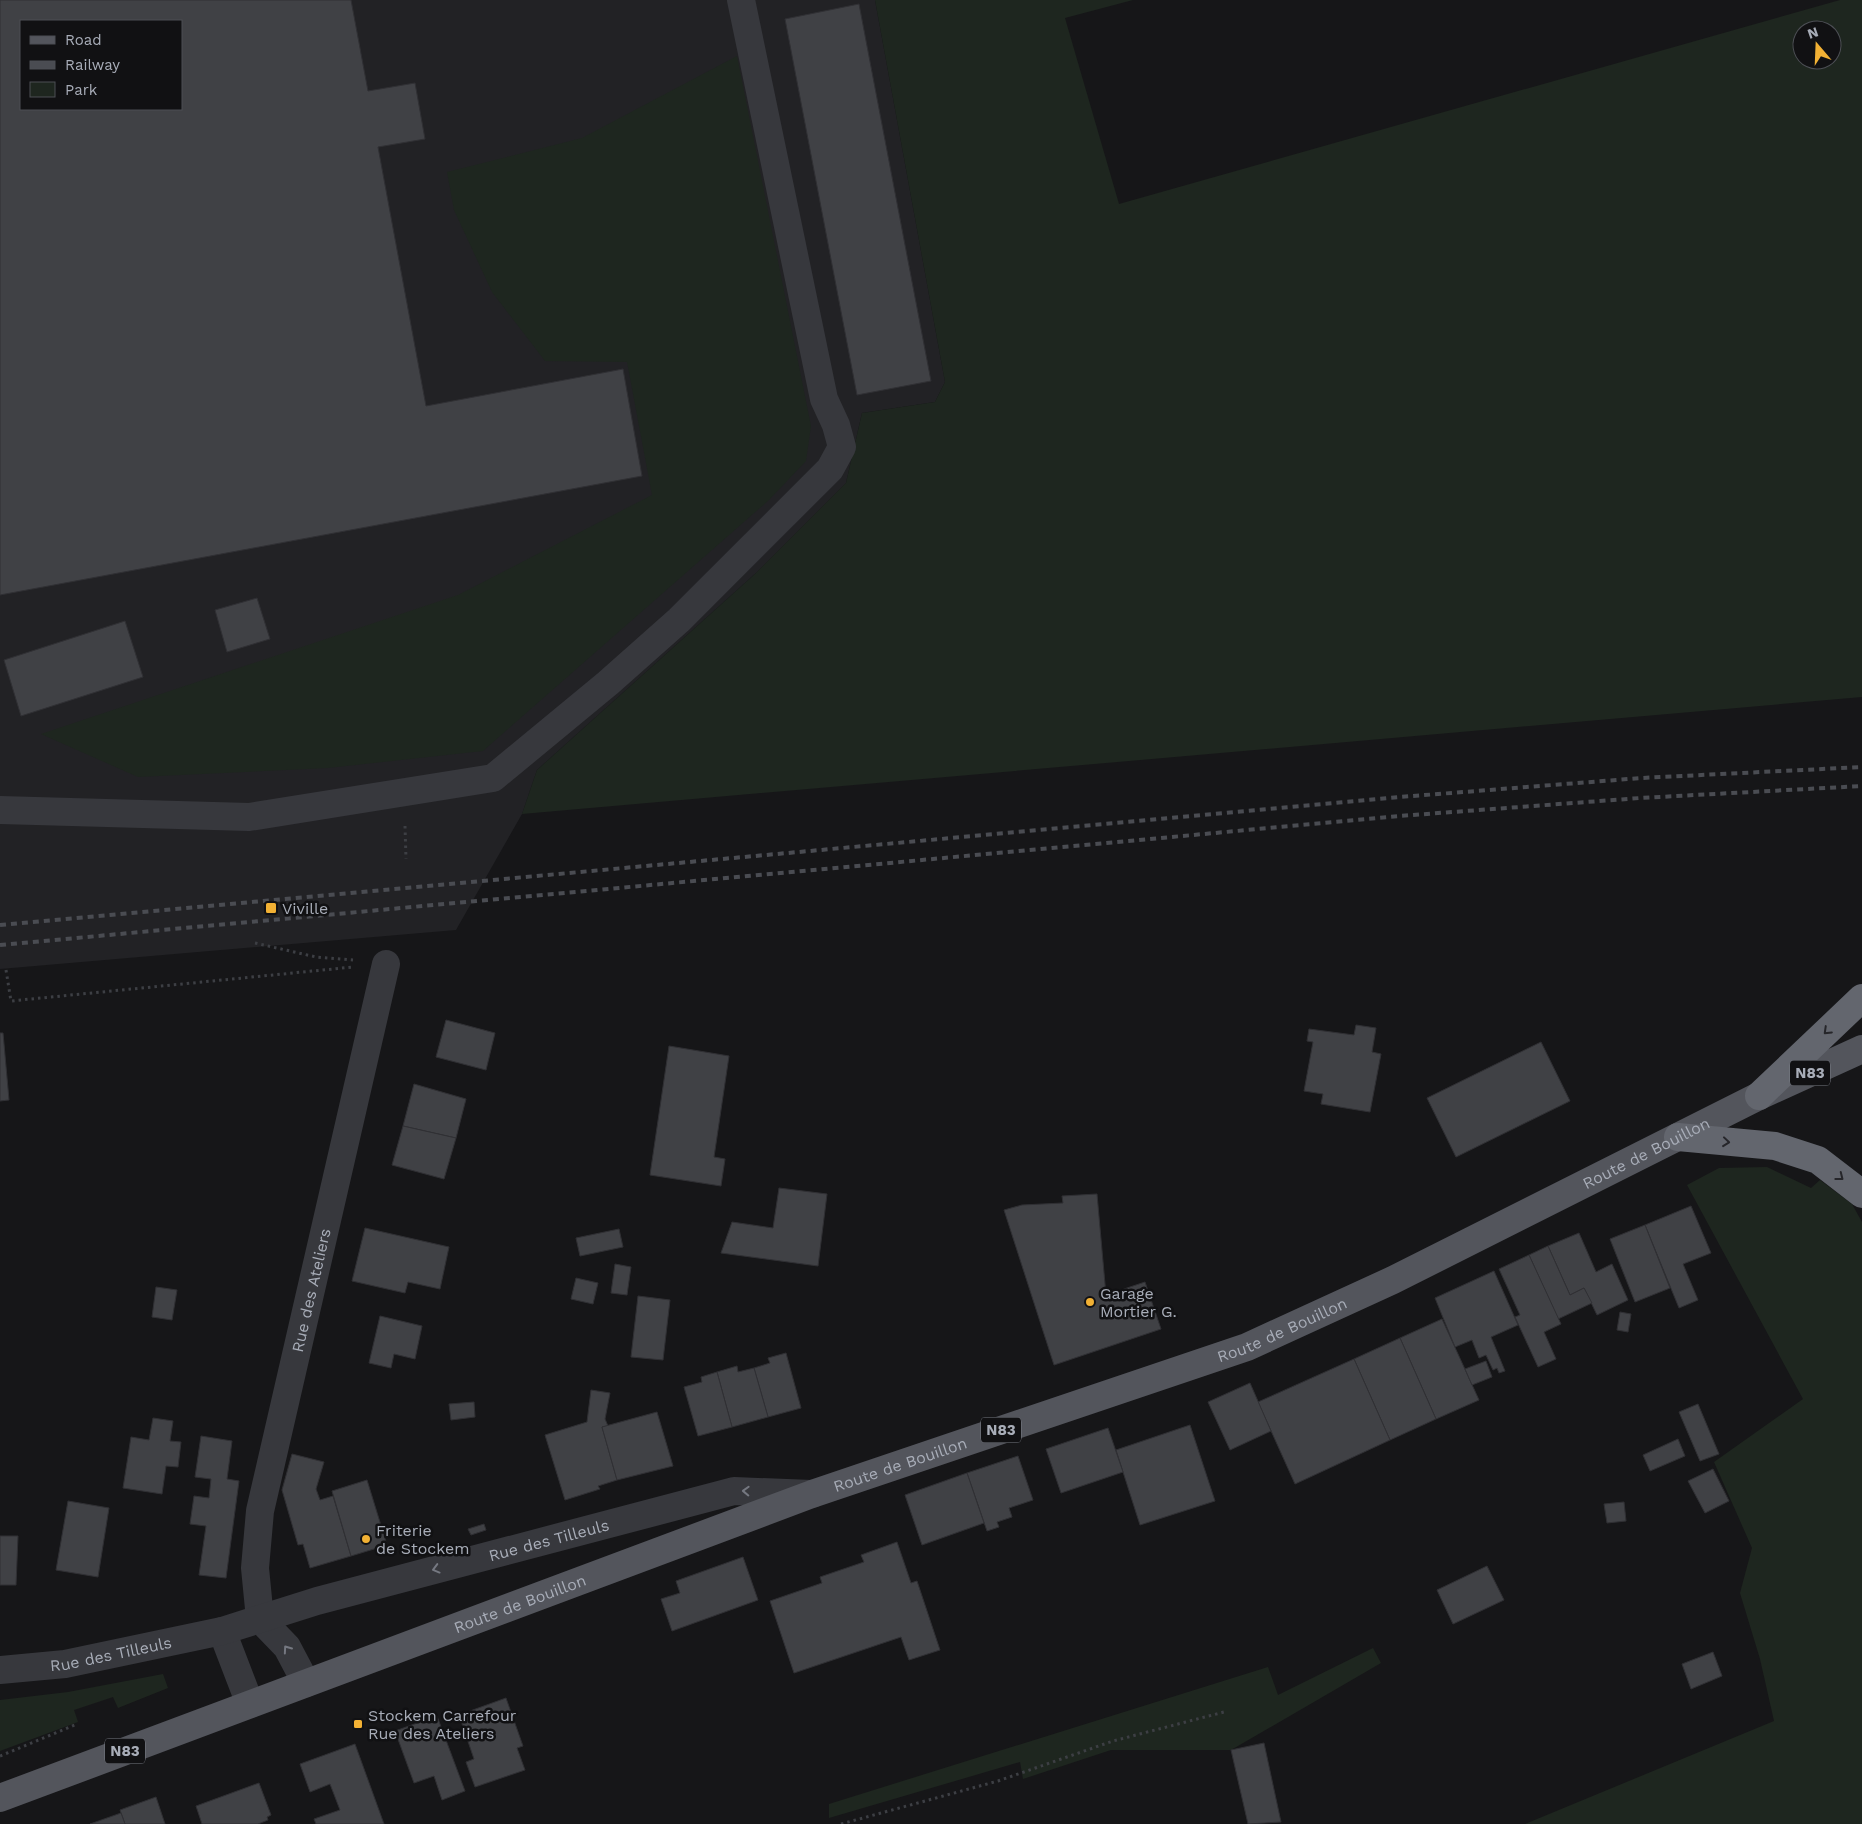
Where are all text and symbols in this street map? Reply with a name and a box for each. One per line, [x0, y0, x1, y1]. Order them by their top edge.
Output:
legend [20, 20, 182, 110]
north arrow [1792, 20, 1842, 70]
text: N [1805, 23, 1820, 42]
text: Road [65, 31, 102, 49]
text: Railway [65, 56, 120, 74]
text: Park [65, 81, 98, 99]
place label: Viville [282, 899, 328, 918]
marker: Viville [264, 901, 278, 915]
one-way arrow [1823, 1025, 1832, 1034]
road number: N83 [1790, 1060, 1830, 1086]
street label: Route de Bouillon [1579, 1113, 1713, 1193]
one-way arrow [1723, 1136, 1731, 1147]
one-way arrow [1834, 1171, 1843, 1179]
street label: Rue des Ateliers [287, 1226, 334, 1354]
place label: Garage Mortier G. [1100, 1284, 1177, 1321]
street label: Route de Bouillon [1215, 1293, 1350, 1366]
marker: Garage Mortier G. [1084, 1296, 1096, 1308]
road number: N83 [981, 1418, 1021, 1442]
street label: Route de Bouillon [831, 1433, 969, 1496]
one-way arrow [742, 1486, 750, 1497]
street label: Rue des Tilleuls [486, 1515, 611, 1565]
place label: Friterie de Stockem [376, 1521, 470, 1558]
marker: Friterie de Stockem [360, 1533, 372, 1545]
one-way arrow [432, 1564, 441, 1574]
street label: Route de Bouillon [451, 1570, 588, 1637]
street label: Rue des Tilleuls [49, 1632, 173, 1675]
one-way arrow [283, 1645, 293, 1654]
place label: Stockem Carrefour Rue des Ateliers [368, 1706, 517, 1743]
marker: Stockem Carrefour Rue des Ateliers [352, 1718, 364, 1730]
road number: N83 [105, 1738, 145, 1764]

